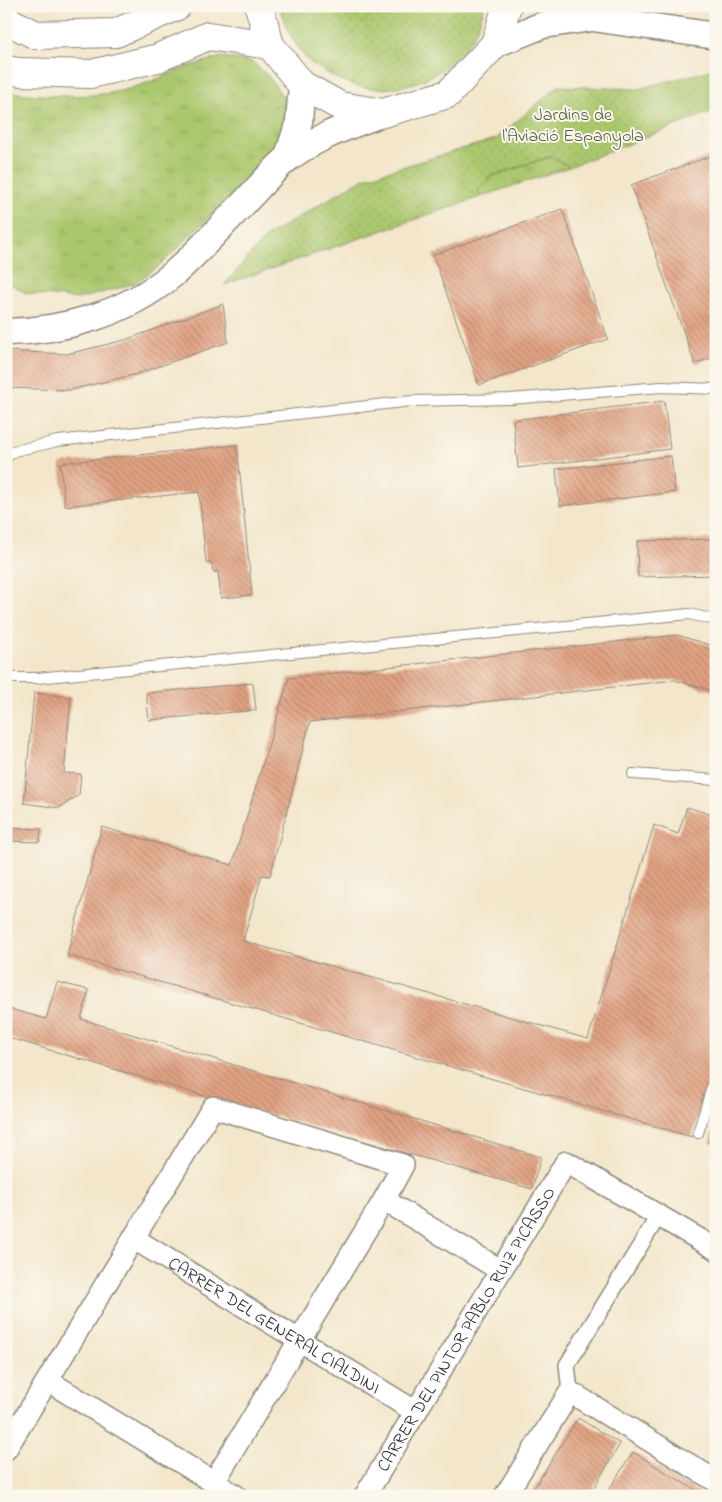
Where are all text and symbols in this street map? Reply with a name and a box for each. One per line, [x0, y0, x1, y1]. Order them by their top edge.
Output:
park label: Jardins de l'Aviació Espanyola [502, 103, 644, 150]
street label: CARRER DEL PINTOR PABLO RUIZ PICASSO [371, 1183, 563, 1477]
street label: CARRER DEL GENERAL CIALDINI [162, 1251, 384, 1402]

